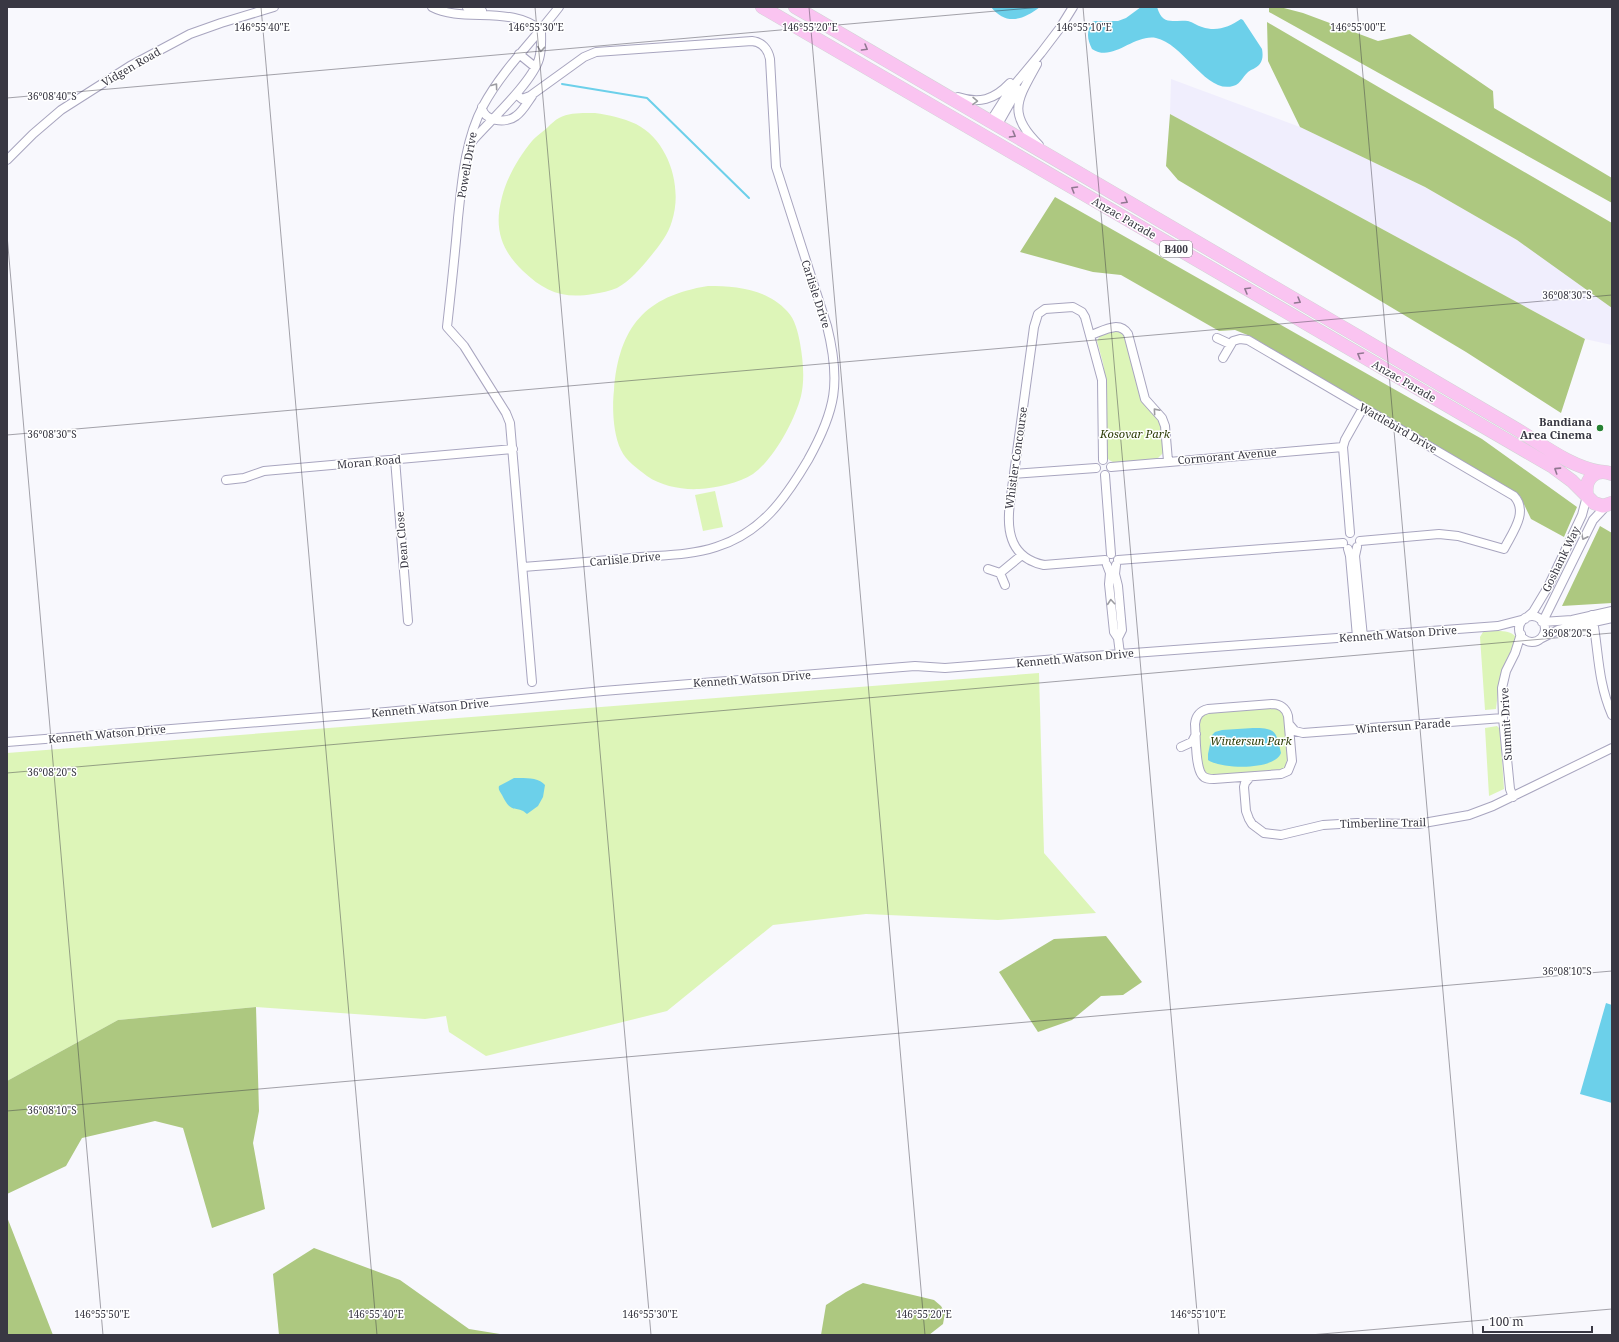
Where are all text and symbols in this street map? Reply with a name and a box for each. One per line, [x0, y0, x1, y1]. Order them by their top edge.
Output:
text: 146°55'40"E [234, 20, 290, 34]
text: 146°55'30"E [508, 20, 564, 34]
text: 146°55'20"E [782, 20, 838, 34]
text: 146°55'10"E [1056, 20, 1112, 34]
text: 146°55'00"E [1330, 20, 1386, 34]
street label: Vidgen Road [98, 43, 163, 90]
one-way arrow [861, 43, 868, 51]
one-way arrow [536, 46, 545, 53]
one-way arrow [490, 84, 497, 91]
text: 36°08'40"S [27, 89, 77, 103]
one-way arrow [972, 96, 979, 105]
street label: Powell Drive [453, 131, 480, 199]
one-way arrow [1009, 131, 1016, 138]
one-way arrow [1071, 187, 1078, 194]
street label: Anzac Parade [1090, 193, 1159, 242]
one-way arrow [1121, 196, 1128, 203]
road number: B400 [1160, 241, 1192, 257]
street label: Carlisle Drive [798, 258, 835, 330]
one-way arrow [1244, 287, 1251, 294]
text: 36°08'30"S [1542, 288, 1592, 302]
one-way arrow [1294, 297, 1301, 304]
one-way arrow [1357, 353, 1364, 360]
street label: Anzac Parade [1370, 356, 1439, 405]
street label: Wattlebird Drive [1356, 399, 1440, 456]
street label: Whistler Concourse [1001, 406, 1030, 510]
one-way arrow [1154, 408, 1161, 416]
place label: Bandiana Area Cinema [1520, 414, 1592, 442]
marker: Bandiana Area Cinema [1595, 423, 1605, 433]
park label: Kosovar Park [1099, 426, 1171, 441]
text: 36°08'30"S [27, 427, 77, 441]
street label: Cormorant Avenue [1177, 444, 1277, 467]
street label: Moran Road [336, 451, 402, 472]
one-way arrow [1554, 467, 1561, 475]
street label: Dean Close [392, 511, 411, 569]
street label: Goshank Way [1538, 523, 1583, 594]
one-way arrow [1581, 533, 1589, 541]
street label: Carlisle Drive [589, 548, 661, 569]
one-way arrow [1107, 599, 1116, 605]
street label: Kenneth Watson Drive [1338, 622, 1458, 645]
text: 36°08'20"S [1542, 626, 1592, 640]
street label: Kenneth Watson Drive [1015, 645, 1135, 670]
street label: Kenneth Watson Drive [692, 667, 812, 690]
street label: Summit Drive [1496, 687, 1515, 761]
street label: Kenneth Watson Drive [370, 695, 490, 720]
street label: Wintersun Parade [1355, 715, 1451, 736]
street label: Kenneth Watson Drive [47, 721, 167, 746]
park label: Wintersun Park [1210, 733, 1293, 748]
text: 36°08'20"S [27, 765, 77, 779]
street label: Timberline Trail [1340, 814, 1427, 831]
text: 36°08'10"S [1542, 964, 1592, 978]
text: 36°08'10"S [27, 1103, 77, 1117]
text: 146°55'50"E [74, 1307, 130, 1321]
text: 146°55'40"E [348, 1307, 404, 1321]
text: 146°55'30"E [622, 1307, 678, 1321]
text: 146°55'20"E [896, 1307, 952, 1321]
text: 146°55'10"E [1170, 1307, 1226, 1321]
scale bar [1483, 1308, 1592, 1334]
text: 100 m [1489, 1313, 1524, 1330]

